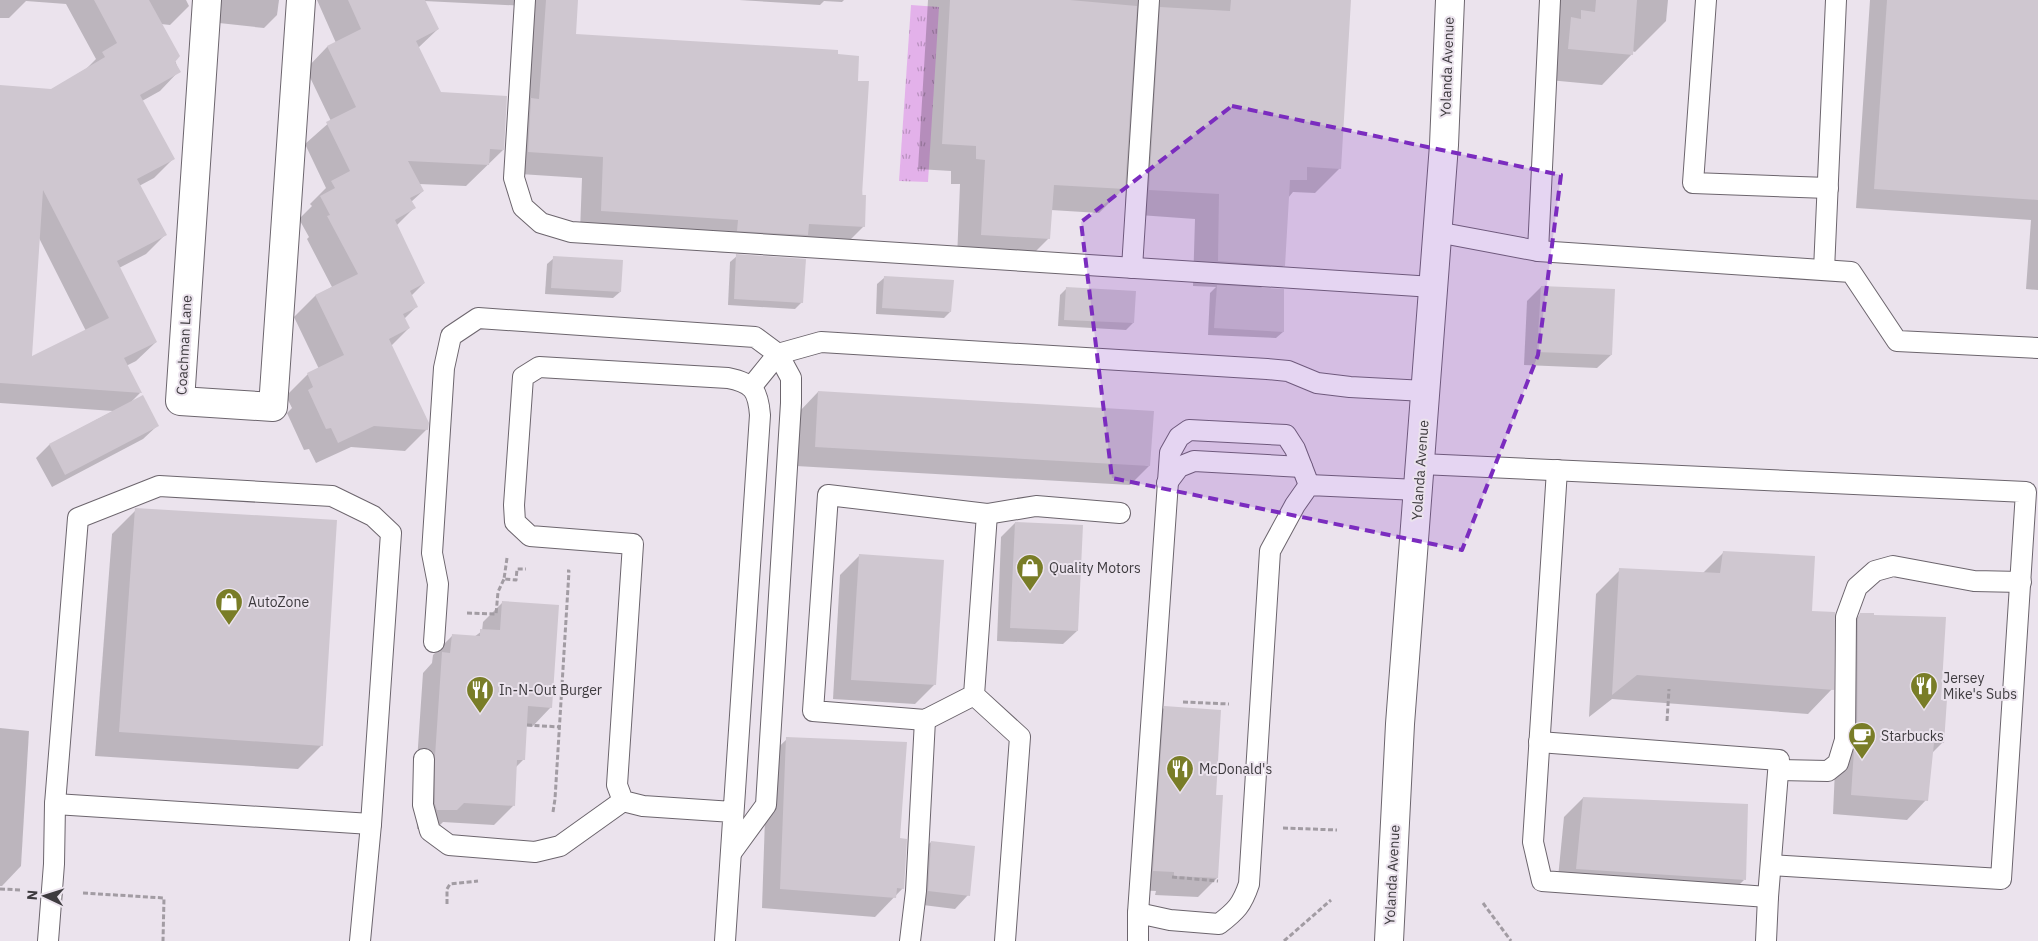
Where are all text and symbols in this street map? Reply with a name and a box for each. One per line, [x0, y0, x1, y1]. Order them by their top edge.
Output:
street label: Yolanda Avenue [1436, 16, 1458, 117]
street label: Coachman Lane [172, 294, 196, 395]
street label: Yolanda Avenue [1408, 419, 1432, 521]
shop icon: Quality Motors [1015, 553, 1045, 592]
place label: Quality Motors [1049, 559, 1141, 577]
shop icon: AutoZone [214, 587, 244, 626]
place label: AutoZone [248, 593, 309, 611]
place label: Jersey Mike's Subs [1943, 669, 2017, 703]
restaurant icon: Jersey Mike's Subs [1909, 671, 1939, 710]
restaurant icon: In-N-Out Burger [465, 675, 495, 714]
place label: In-N-Out Burger [499, 681, 602, 699]
cafe icon: Starbucks [1847, 721, 1877, 760]
place label: Starbucks [1881, 727, 1944, 745]
restaurant icon: McDonald's [1165, 754, 1195, 793]
place label: McDonald's [1199, 760, 1272, 778]
street label: Yolanda Avenue [1380, 824, 1404, 926]
north arrow [20, 871, 70, 921]
text: N [23, 889, 41, 901]

